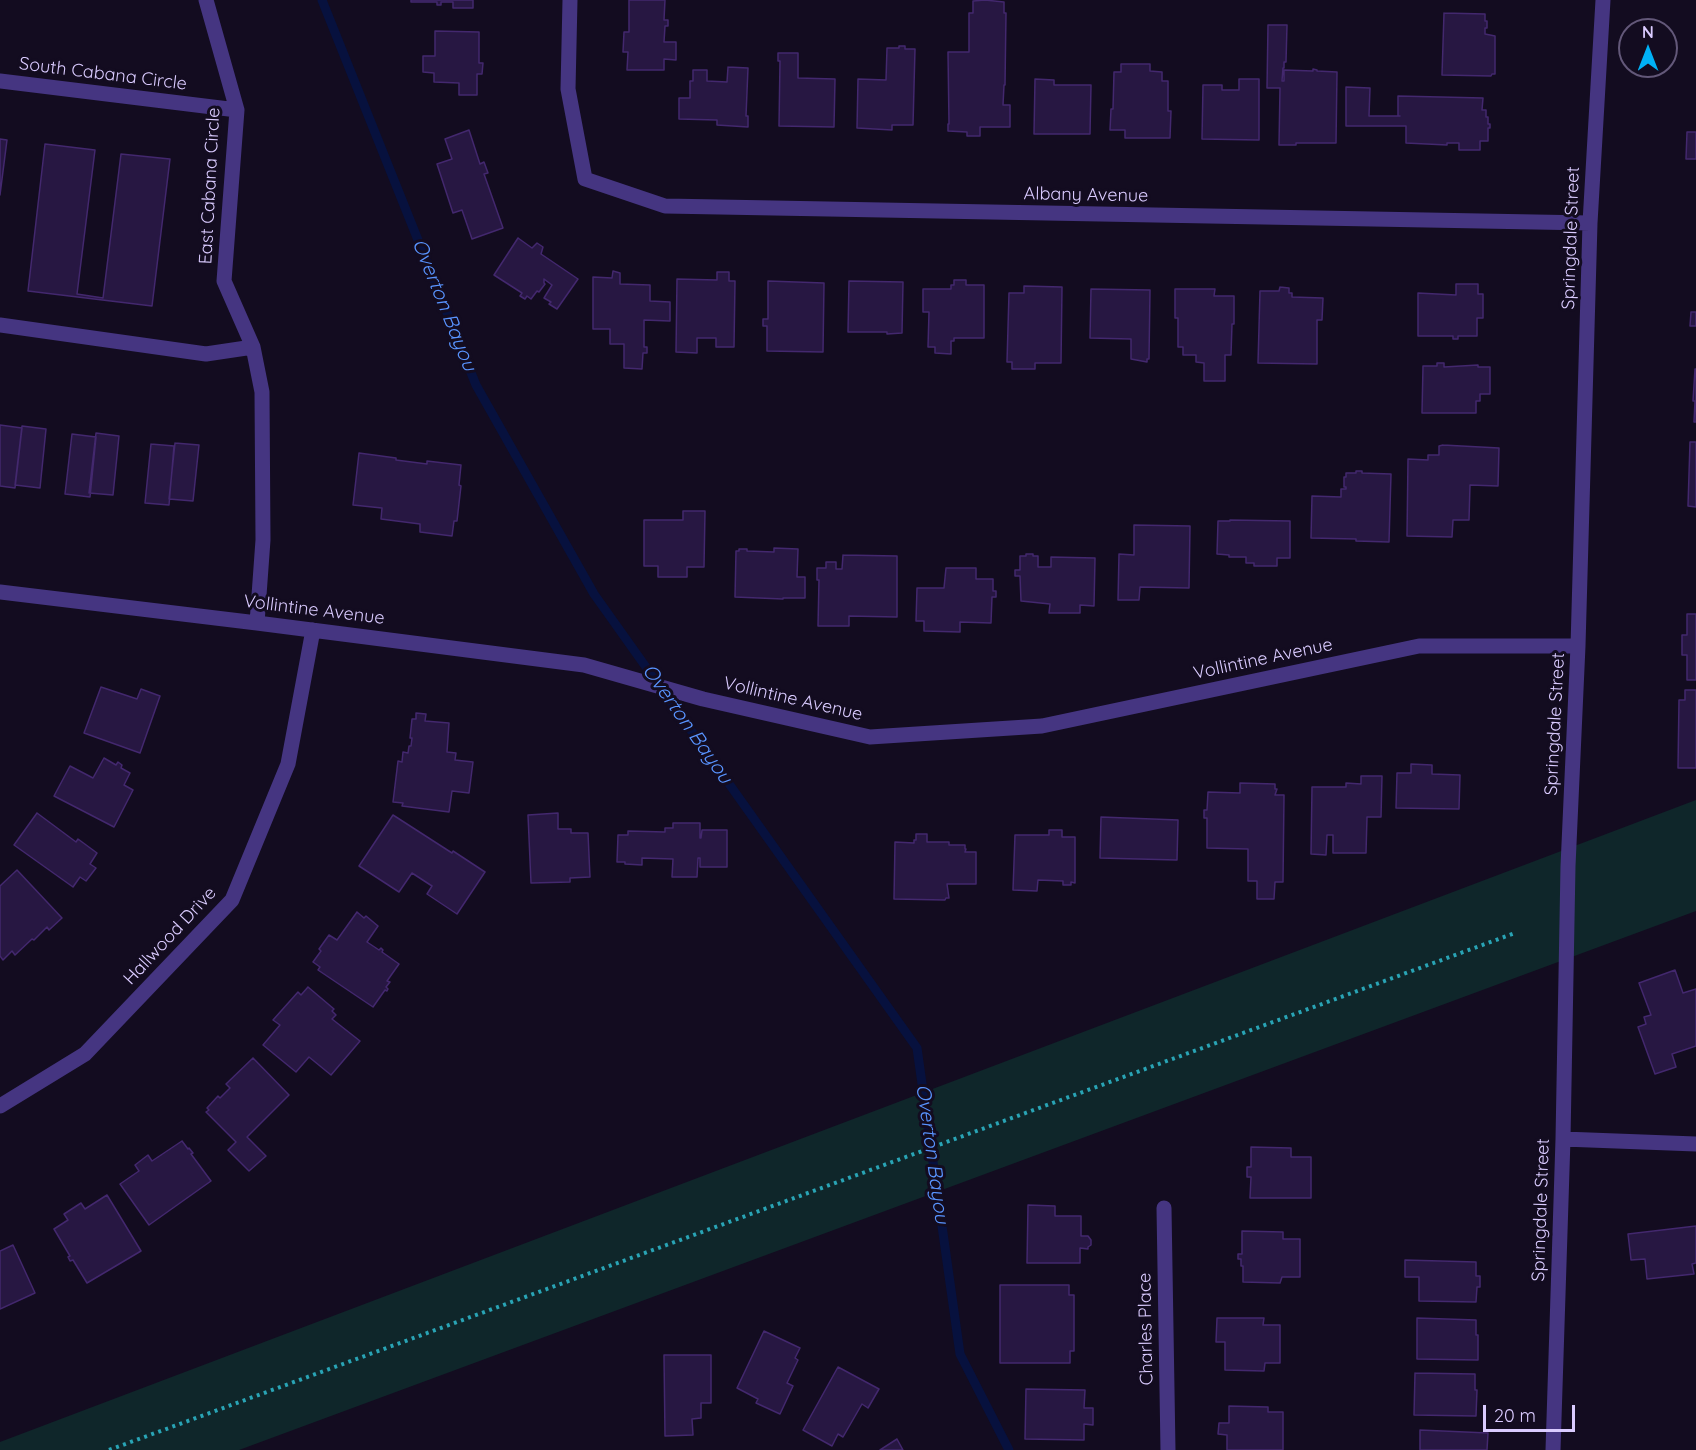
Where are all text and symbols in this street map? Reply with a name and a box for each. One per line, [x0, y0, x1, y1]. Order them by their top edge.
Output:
north arrow [1618, 18, 1678, 78]
text: N [1642, 22, 1654, 42]
street label: South Cabana Circle [18, 53, 188, 95]
street label: East Cabana Circle [195, 107, 225, 265]
street label: Springdale Street [1558, 166, 1584, 310]
street label: Albany Avenue [1024, 183, 1148, 207]
water label: Overton Bayou [407, 235, 481, 375]
street label: Vollintine Avenue [242, 591, 386, 629]
street label: Vollintine Avenue [1191, 634, 1335, 684]
street label: Springdale Street [1540, 652, 1570, 796]
water label: Overton Bayou [637, 660, 737, 788]
street label: Vollintine Avenue [721, 673, 865, 725]
street label: Hallwood Drive [119, 882, 221, 990]
water label: Overton Bayou [910, 1083, 954, 1225]
street label: Springdale Street [1528, 1138, 1554, 1282]
street label: Charles Place [1134, 1273, 1158, 1385]
scale bar [1486, 1393, 1578, 1431]
text: 20 m [1494, 1404, 1536, 1427]

